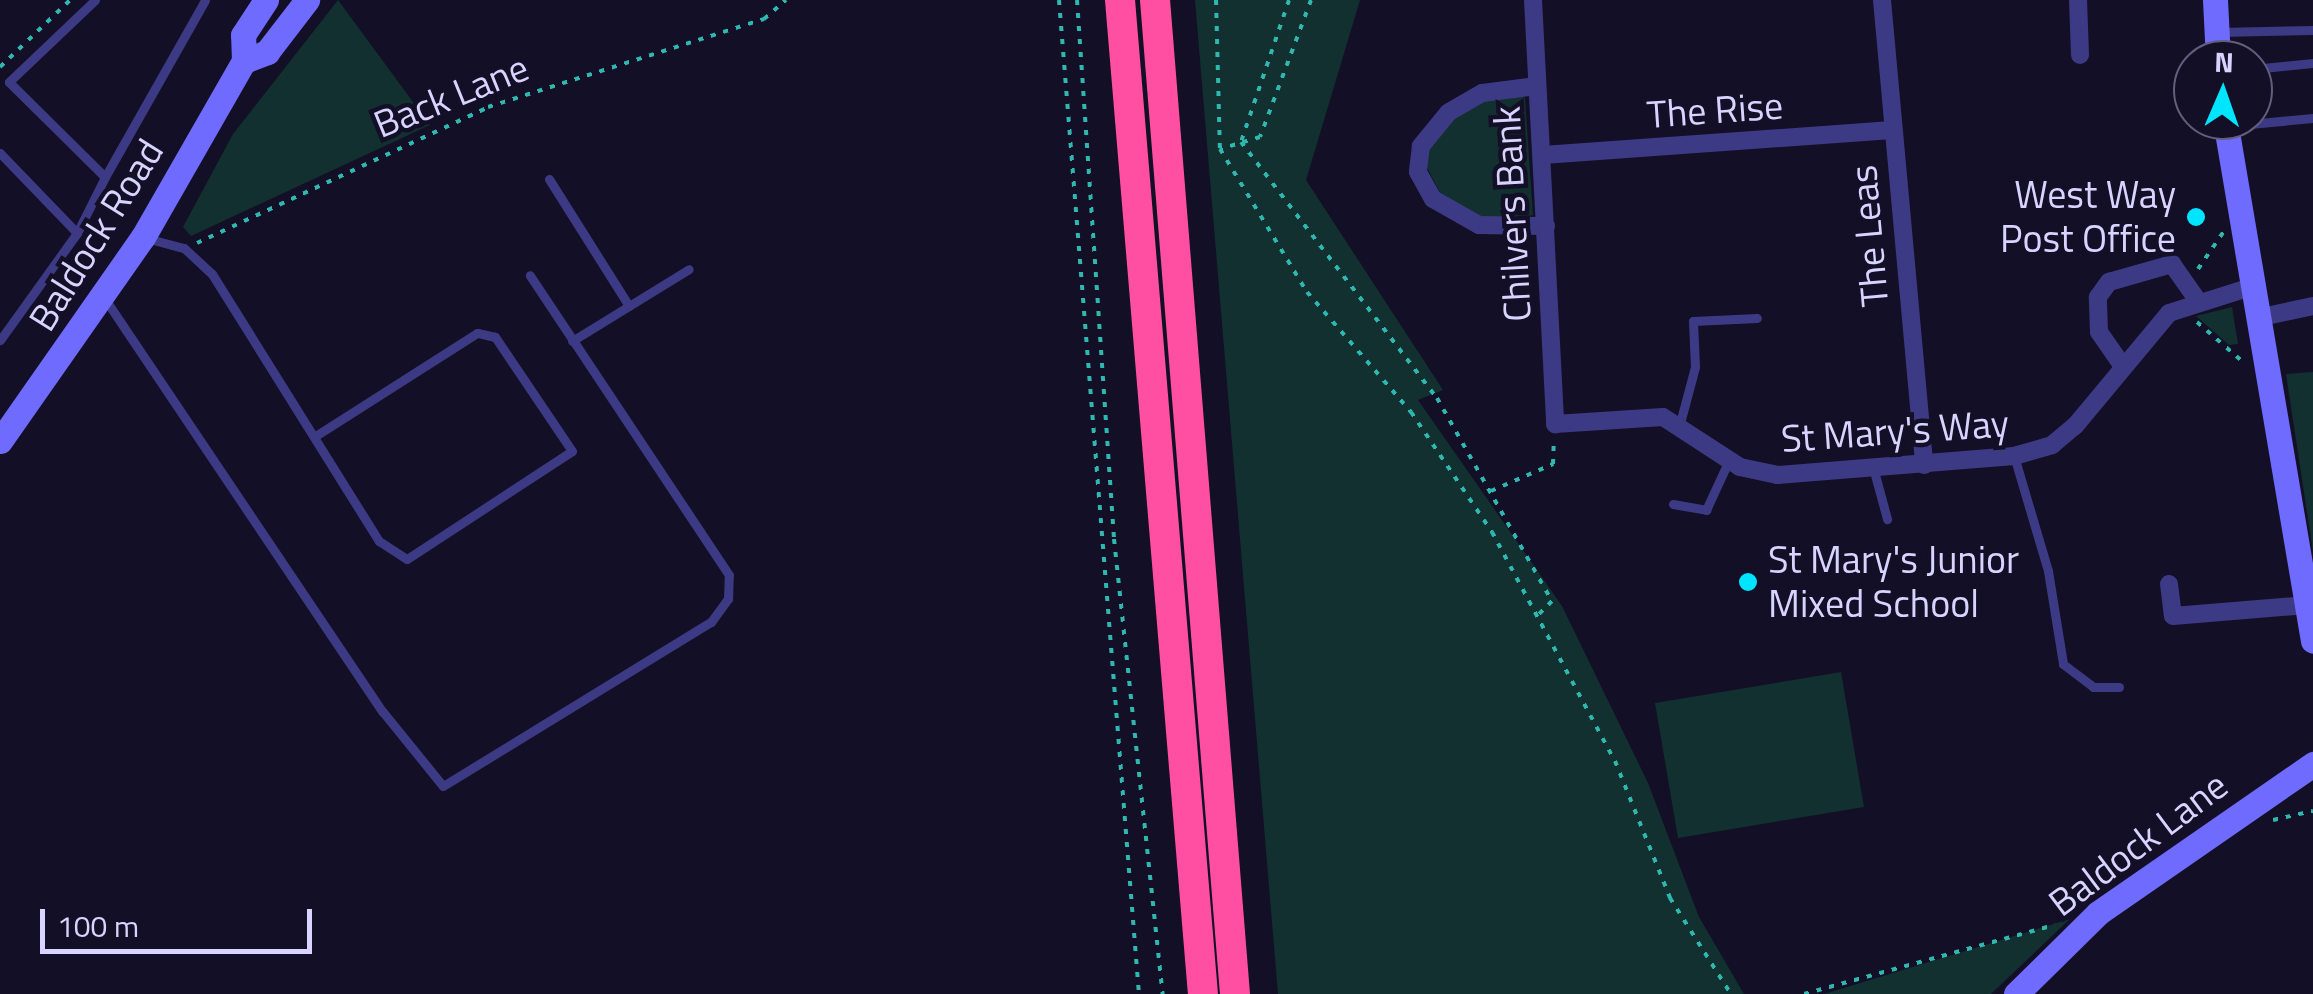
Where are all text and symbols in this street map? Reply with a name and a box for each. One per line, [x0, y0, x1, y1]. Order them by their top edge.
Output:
north arrow [2173, 40, 2273, 140]
text: N [2214, 40, 2234, 83]
street label: Back Lane [367, 44, 535, 148]
street label: The Rise [1645, 82, 1785, 138]
street label: Chilvers Bank [1484, 105, 1540, 323]
street label: Baldock Road [19, 131, 173, 339]
street label: The Leas [1840, 163, 1898, 309]
place label: West Way Post Office [2000, 172, 2176, 262]
marker: West Way Post Office [2185, 206, 2207, 228]
street label: St Mary's Way [1779, 400, 2011, 462]
place label: St Mary's Junior Mixed School [1768, 537, 2019, 626]
marker: St Mary's Junior Mixed School [1737, 571, 1759, 593]
street label: Baldock Lane [2040, 762, 2236, 926]
scale bar [45, 889, 318, 951]
text: 100 m [57, 903, 139, 949]

